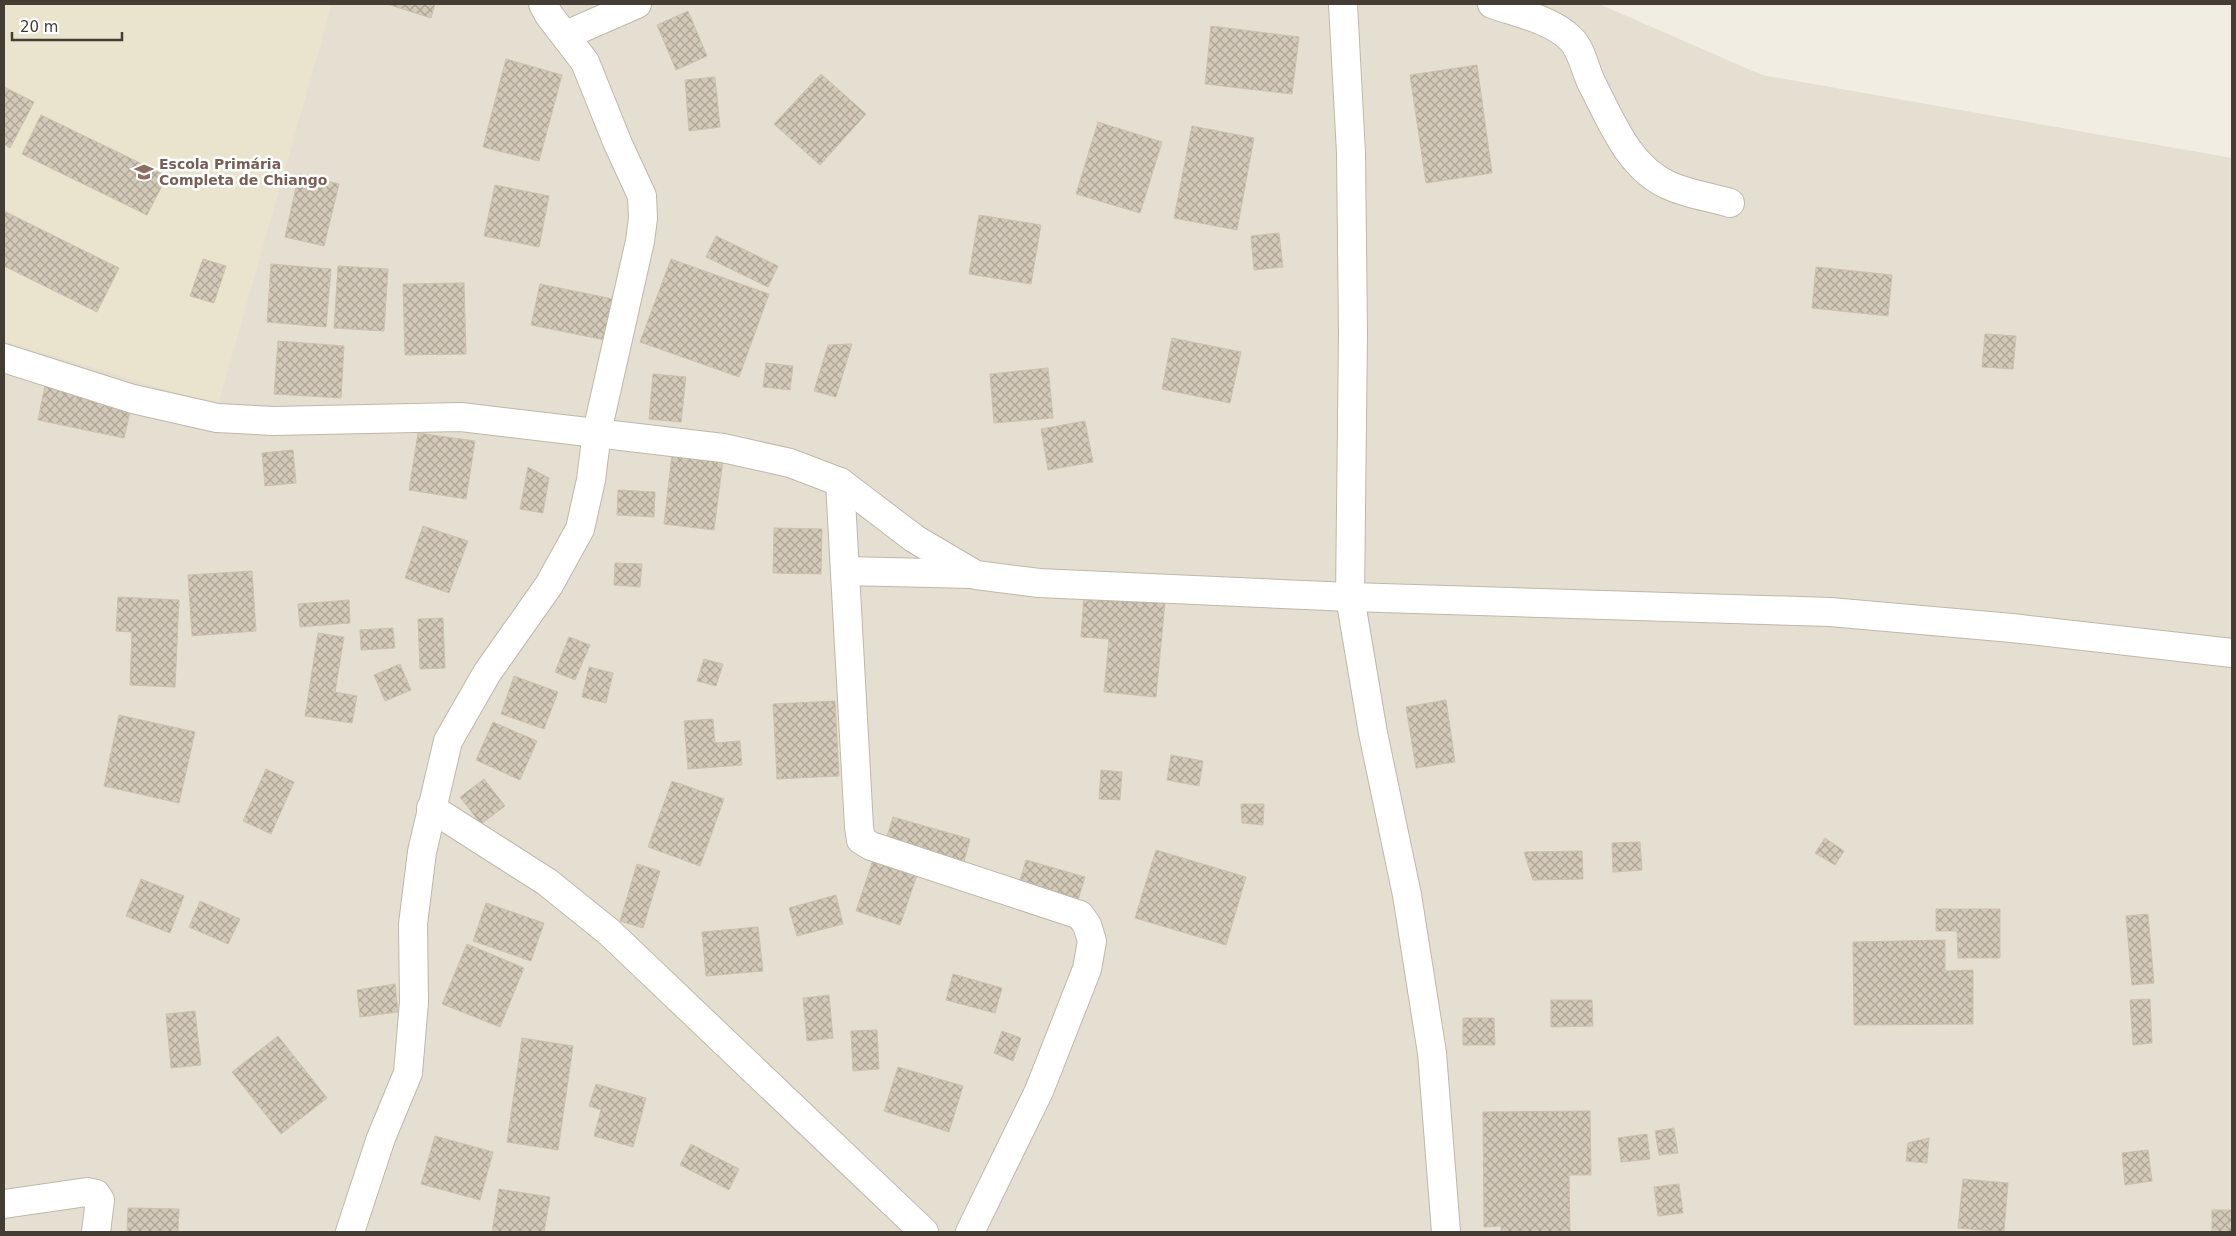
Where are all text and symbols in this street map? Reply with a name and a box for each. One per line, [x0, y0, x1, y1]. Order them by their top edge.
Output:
scale bar [12, 10, 122, 42]
text: 20 m [20, 18, 58, 36]
place label: Escola Primária Completa de Chiango [159, 156, 328, 188]
school or university icon: Escola Primária Completa de Chiango [133, 161, 155, 183]

